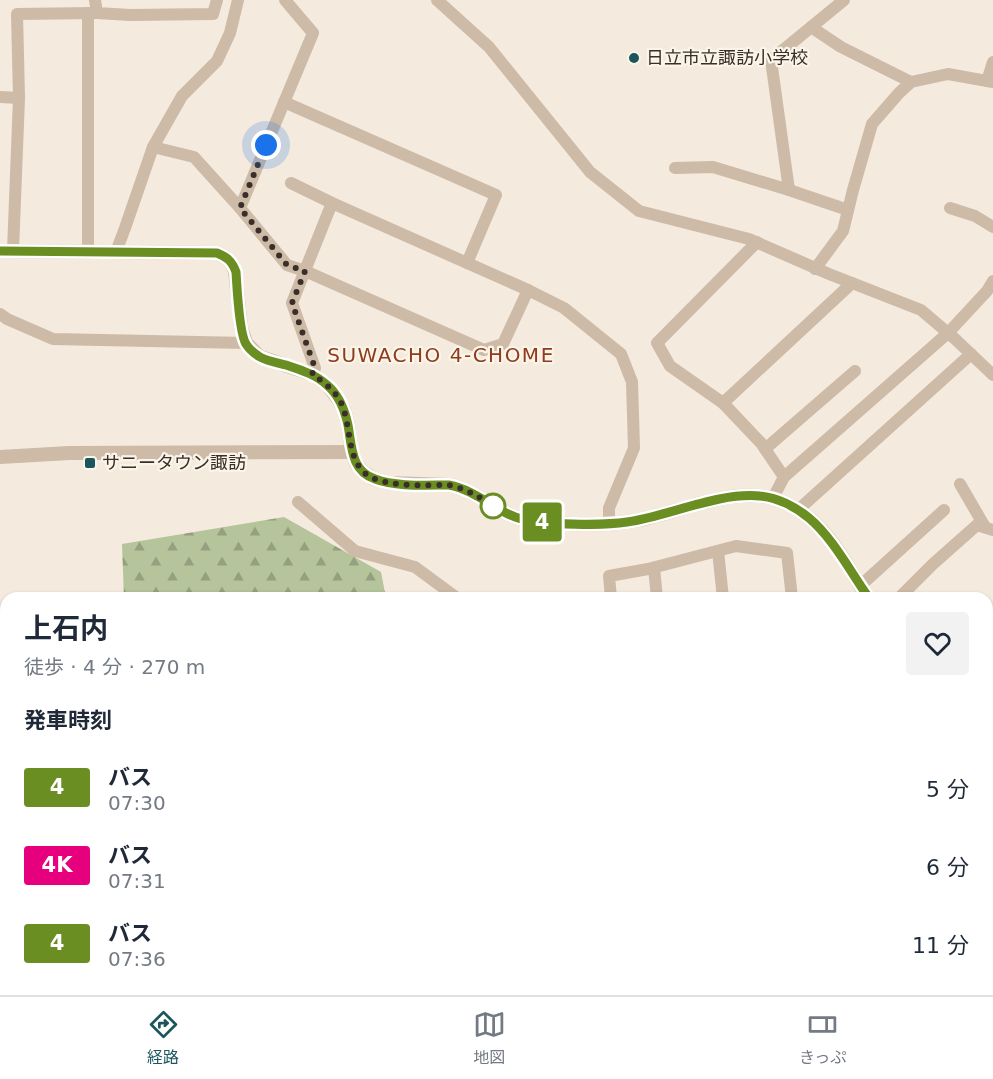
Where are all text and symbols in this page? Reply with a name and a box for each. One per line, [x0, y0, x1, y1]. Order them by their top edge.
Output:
place label: 日立市立諏訪小学校 [646, 47, 808, 68]
marker: 日立市立諏訪小学校 [627, 51, 641, 65]
your location [251, 130, 281, 160]
district label: SUWACHO 4-CHOME [327, 343, 555, 367]
place label: サニータウン諏訪 [102, 452, 246, 473]
marker: サニータウン諏訪 [83, 456, 97, 470]
unlabelled marker [480, 493, 506, 519]
line badge: 4 [522, 502, 562, 542]
text: 4 [535, 510, 549, 534]
text: 上石内 [24, 612, 108, 645]
button: heart [906, 612, 969, 675]
text: 徒歩 · 4 分 · 270 m [24, 655, 205, 679]
text: 発車時刻 [24, 708, 112, 733]
text: バス [108, 765, 152, 790]
text: 4 [50, 775, 64, 799]
text: 5 分 [926, 777, 969, 802]
text: 07:30 [108, 791, 166, 815]
text: バス [108, 843, 152, 868]
text: 4K [42, 853, 72, 877]
text: 6 分 [926, 855, 969, 880]
text: 07:31 [108, 869, 166, 893]
text: バス [108, 921, 152, 946]
text: 4 [50, 931, 64, 955]
text: 11 分 [912, 933, 969, 958]
text: 07:36 [108, 947, 166, 971]
tab: 経路 [147, 1008, 180, 1068]
tab: 地図 [473, 1008, 506, 1068]
tab: きっぷ [799, 1008, 846, 1068]

